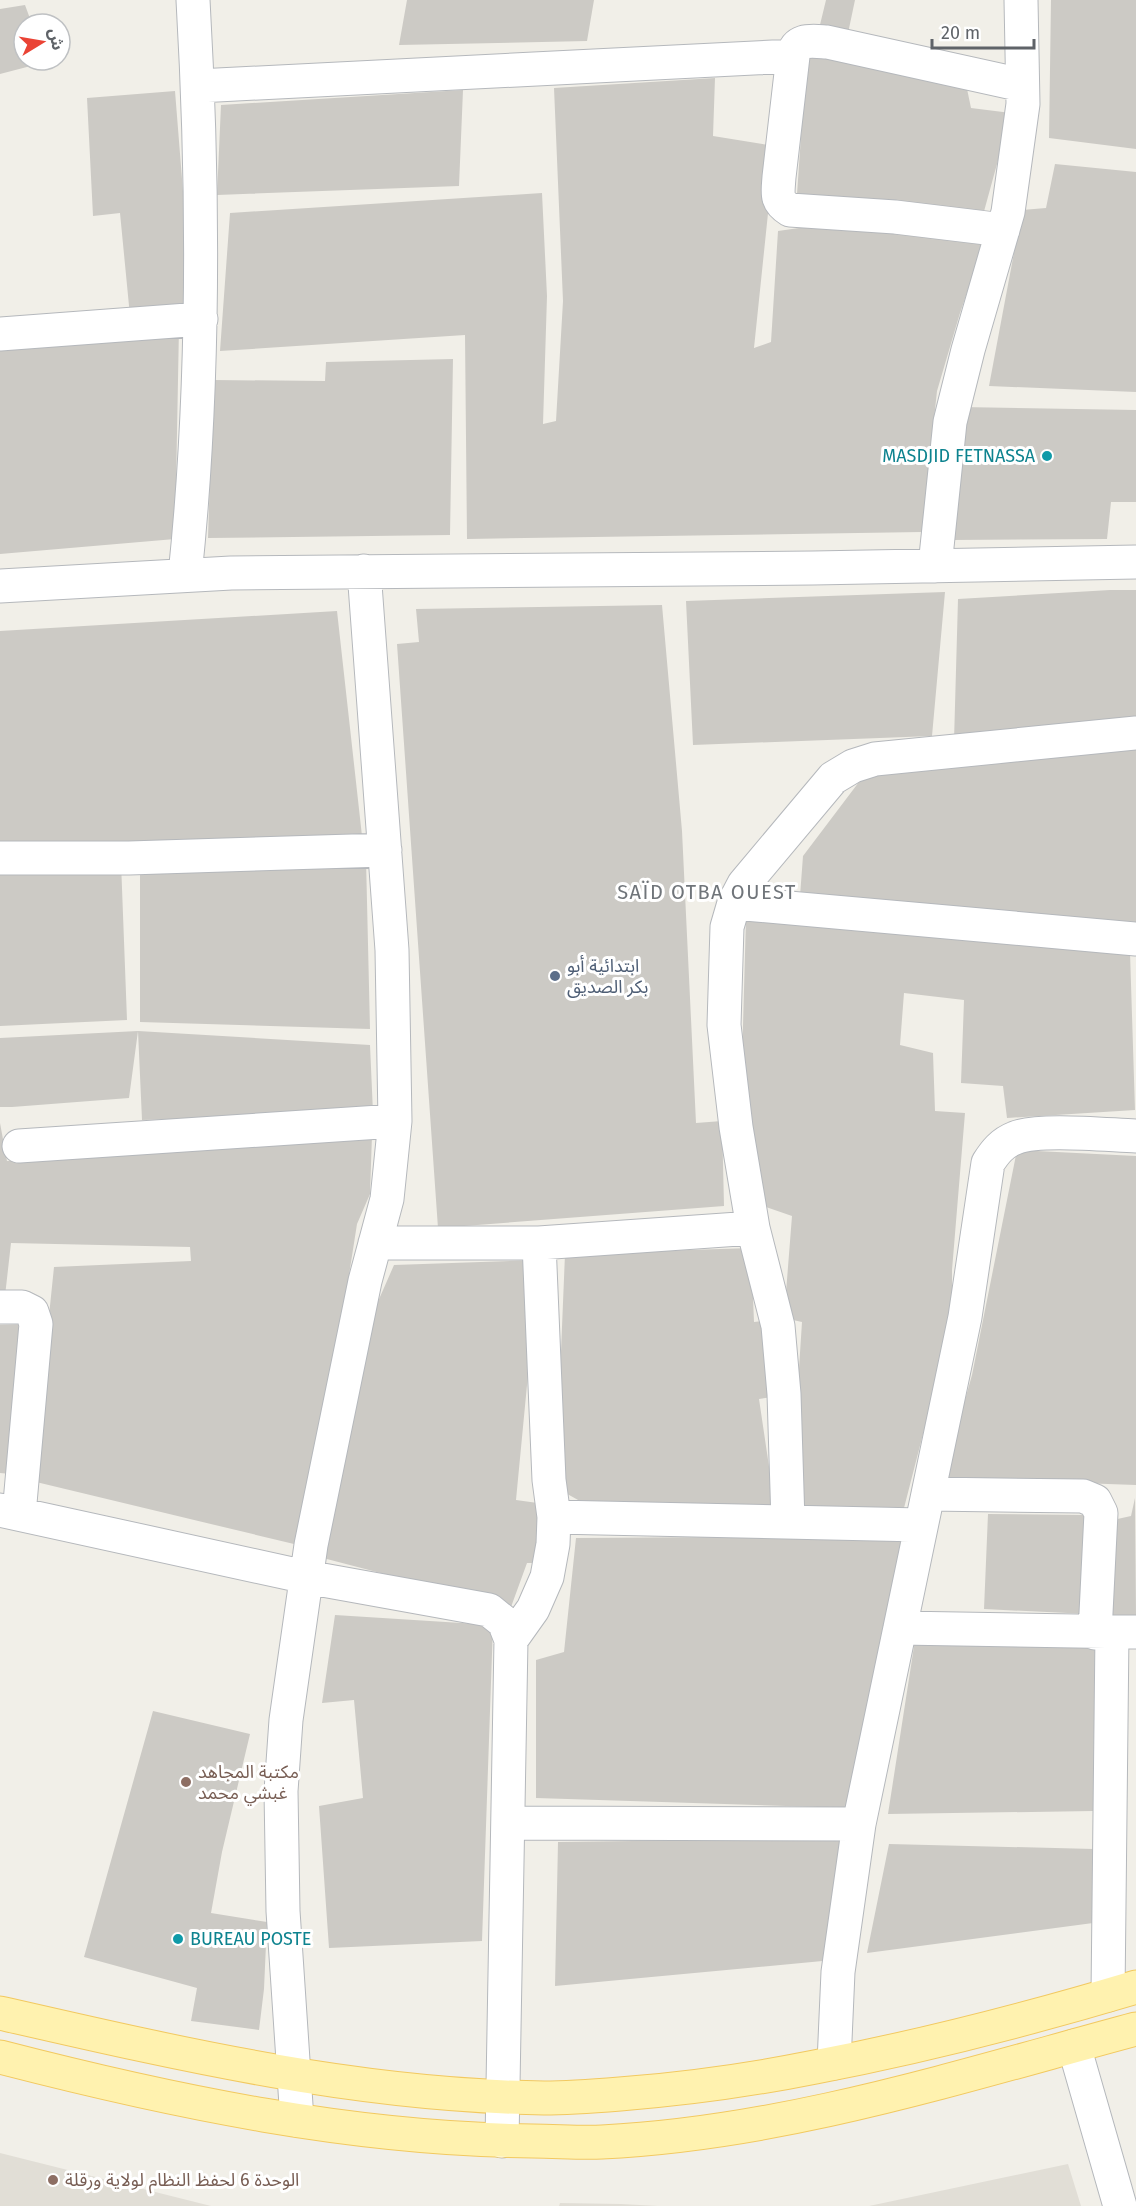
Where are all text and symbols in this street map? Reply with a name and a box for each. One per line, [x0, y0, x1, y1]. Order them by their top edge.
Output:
north arrow [12, 12, 72, 72]
scale bar [932, 12, 1034, 50]
text: 20 m [941, 22, 980, 44]
text: ش [45, 27, 68, 52]
place label: MASDJID FETNASSA [882, 445, 1036, 467]
marker: MASDJID FETNASSA [1040, 449, 1054, 463]
district label: SAÏD OTBA OUEST [617, 880, 797, 904]
place label: ابتدائية أبو بكر الصديق [567, 955, 648, 998]
marker: ابتدائية أبو بكر الصديق [548, 969, 562, 983]
place label: مكتبة المجاهد غبشي محمد [198, 1761, 299, 1806]
marker: مكتبة المجاهد غبشي محمد [179, 1775, 193, 1789]
place label: BUREAU POSTE [190, 1928, 311, 1950]
marker: BUREAU POSTE [171, 1932, 185, 1946]
place label: الوحدة 6 لحفظ النظام لولاية ورقلة [65, 2169, 299, 2194]
marker: الوحدة 6 لحفظ النظام لولاية ورقلة [46, 2173, 60, 2187]

